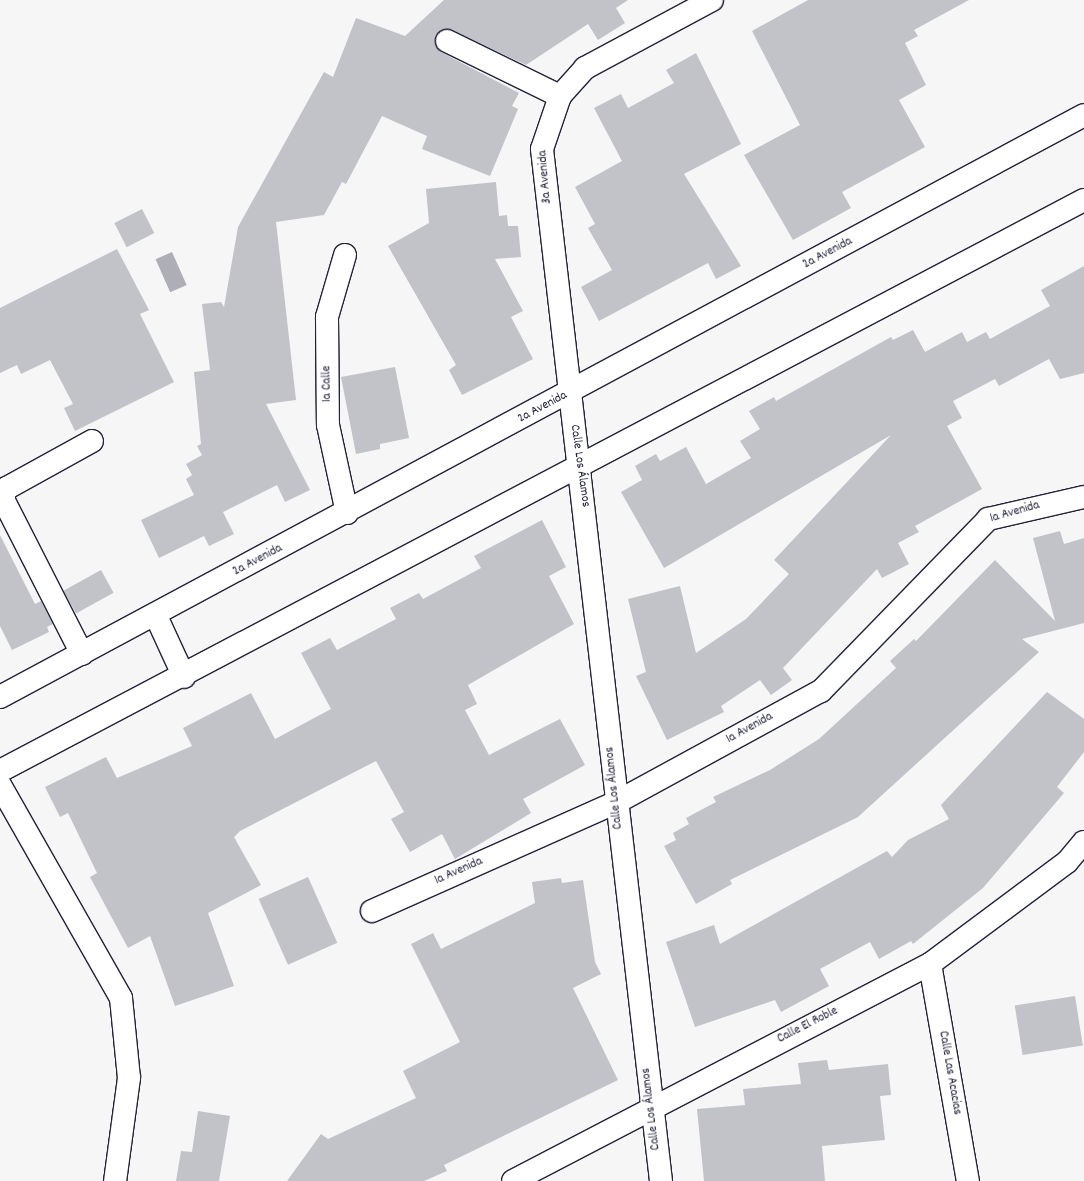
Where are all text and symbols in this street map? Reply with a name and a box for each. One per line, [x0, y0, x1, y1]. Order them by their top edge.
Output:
street label: 3a Avenida [536, 150, 556, 204]
street label: 2a Avenida [801, 235, 855, 273]
street label: 1a Calle [320, 366, 336, 402]
street label: 2a Avenida [516, 389, 570, 427]
street label: Calle Los Álamos [565, 424, 593, 508]
street label: 1a Avenida [988, 499, 1042, 527]
street label: 2a Avenida [231, 542, 285, 580]
street label: 1a Avenida [724, 710, 776, 748]
street label: Calle Los Álamos [603, 746, 627, 830]
street label: 1a Avenida [433, 855, 485, 889]
street label: Calle El Roble [775, 1004, 841, 1048]
street label: Calle Las Acacias [934, 1030, 964, 1116]
street label: Calle Los Álamos [639, 1067, 665, 1151]

